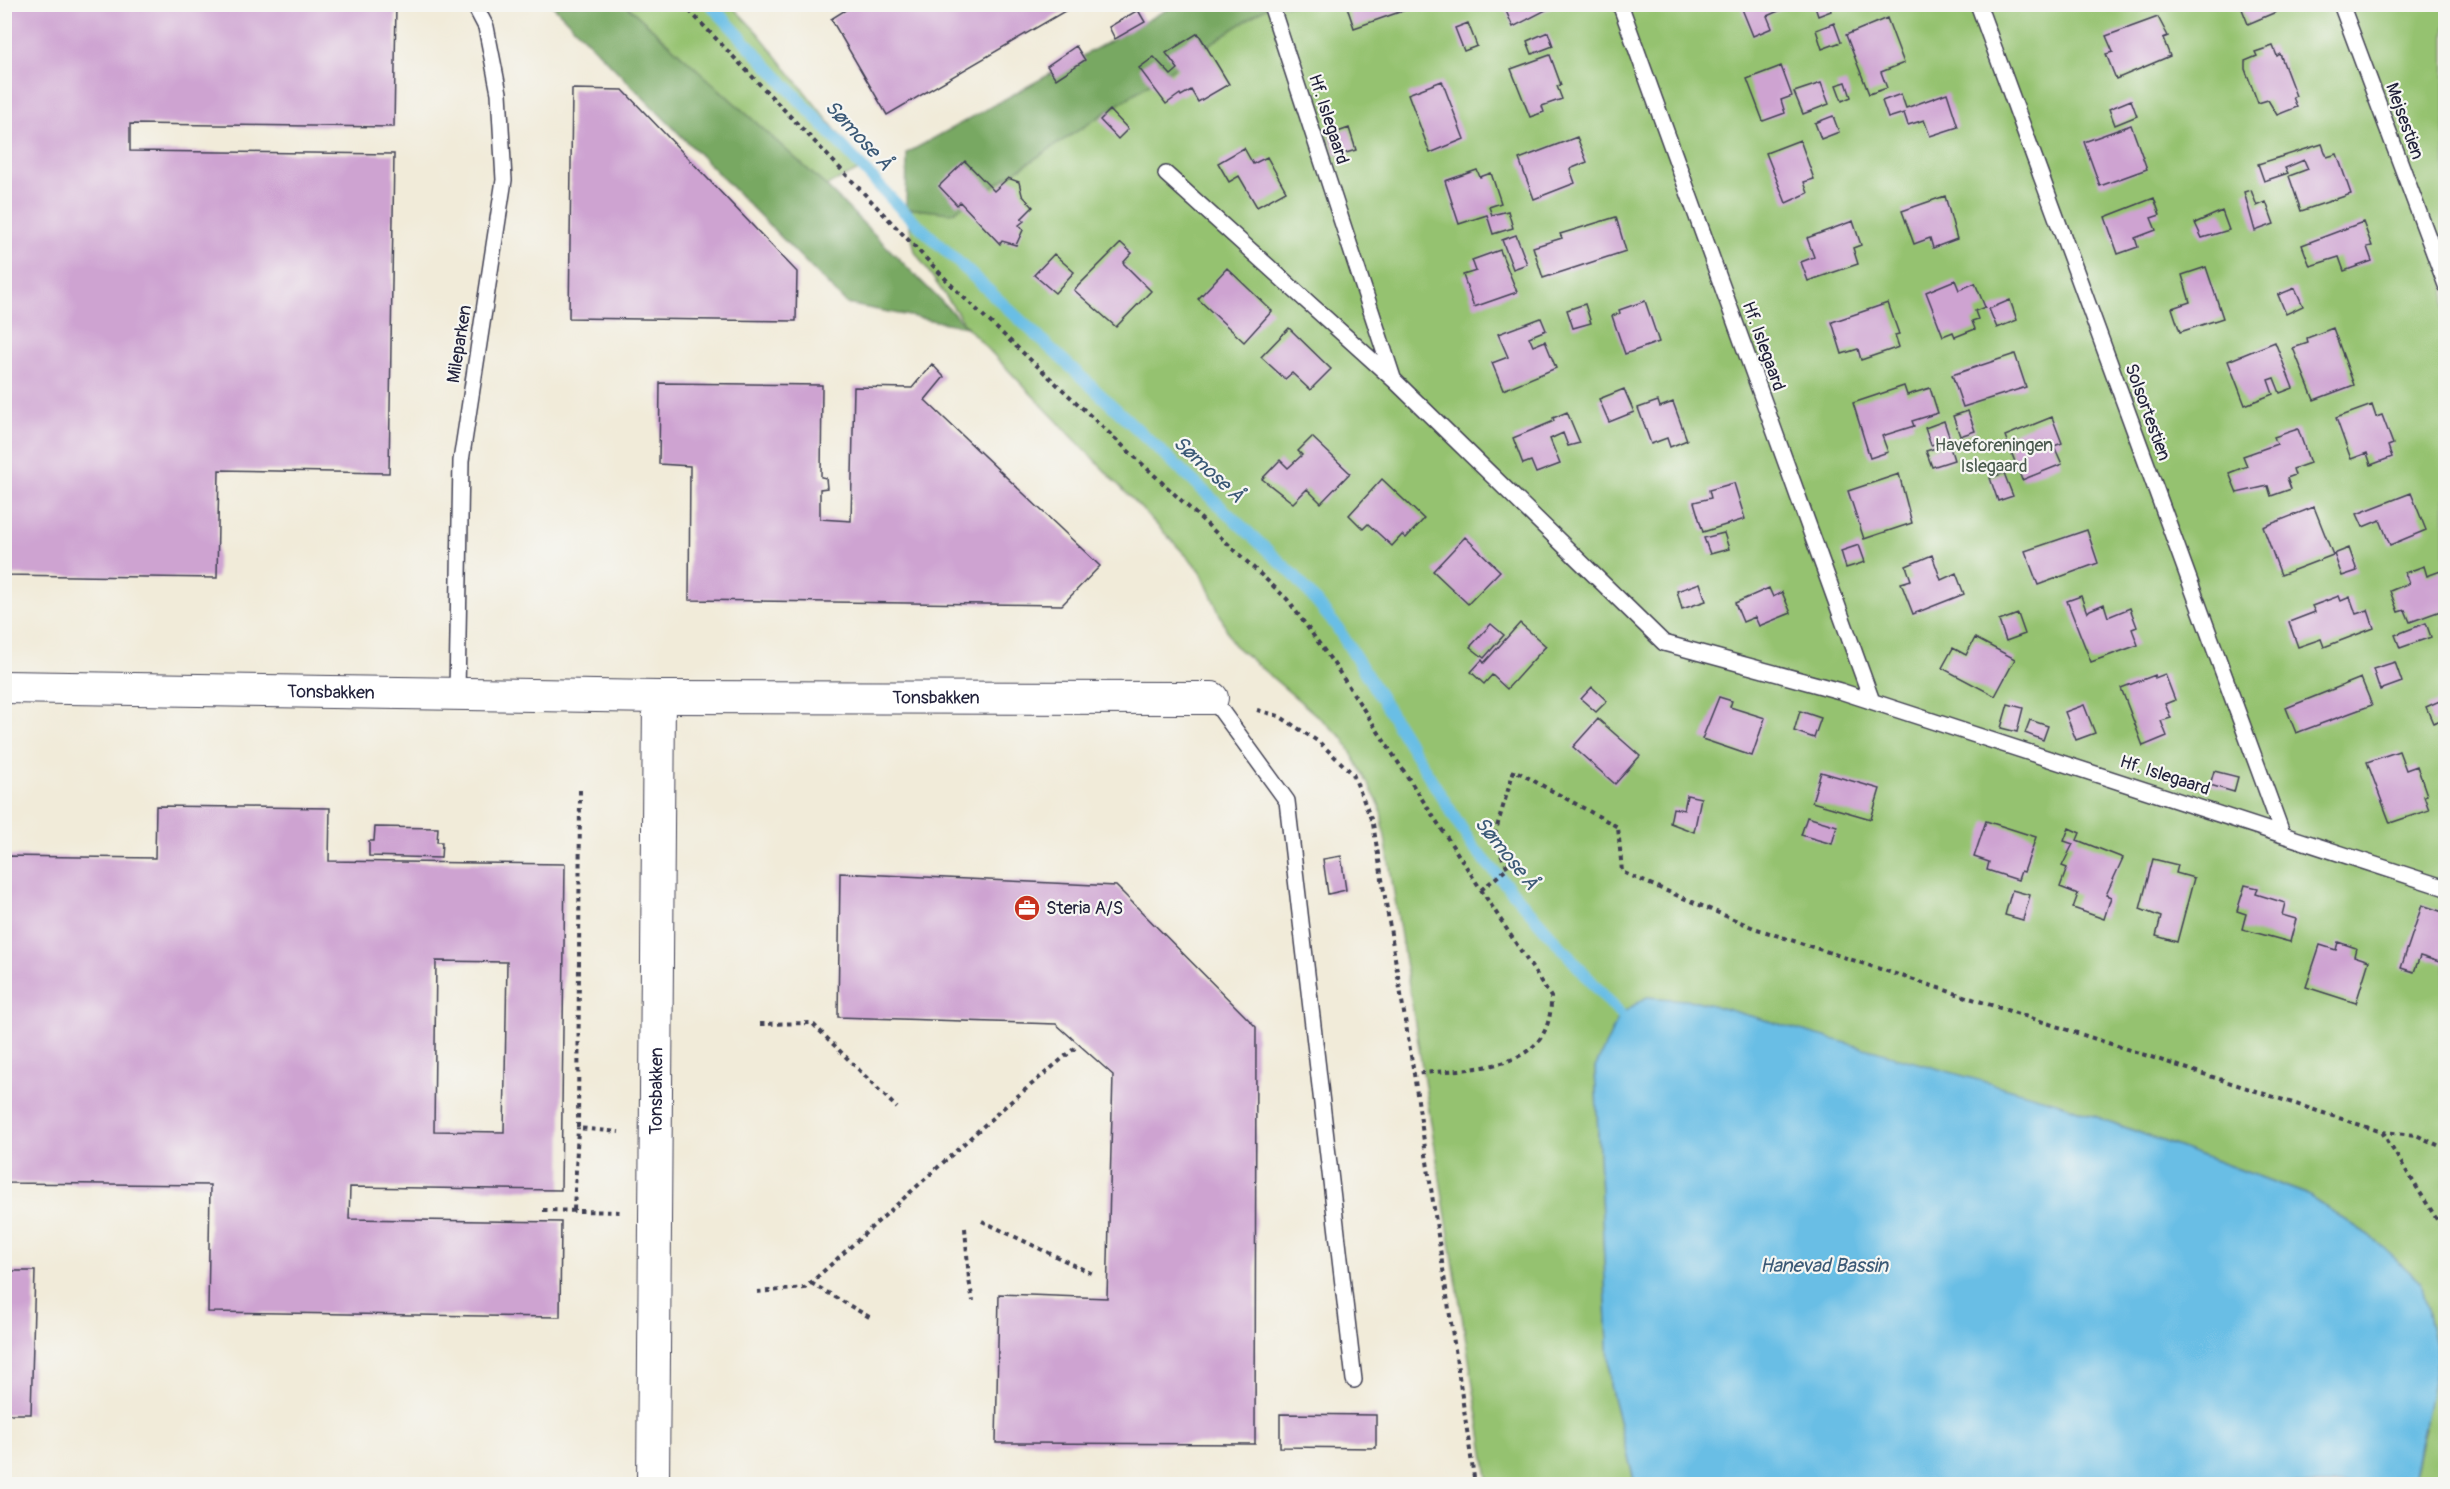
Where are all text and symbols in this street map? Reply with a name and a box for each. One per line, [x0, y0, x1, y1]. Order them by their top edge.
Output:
street label: Hf. Islegaard [1303, 71, 1354, 167]
street label: Mejsestien [2380, 80, 2429, 163]
water label: Sømose Å [820, 95, 898, 176]
street label: Hf. Islegaard [1737, 298, 1790, 394]
street label: Mileparken [442, 303, 477, 385]
street label: Solsortestien [2119, 360, 2176, 464]
water label: Sømose Å [1168, 430, 1249, 508]
park label: Haveforeningen Islegaard [1935, 434, 2053, 478]
street label: Tonsbakken [287, 680, 375, 705]
street label: Tonsbakken [892, 686, 980, 710]
street label: Hf. Islegaard [2117, 750, 2213, 801]
water label: Sømose Å [1469, 811, 1544, 895]
office icon: Steria A/S [1012, 893, 1042, 923]
place label: Steria A/S [1046, 897, 1123, 920]
street label: Tonsbakken [645, 1047, 668, 1135]
water label: Hanevad Bassin [1760, 1253, 1890, 1278]

